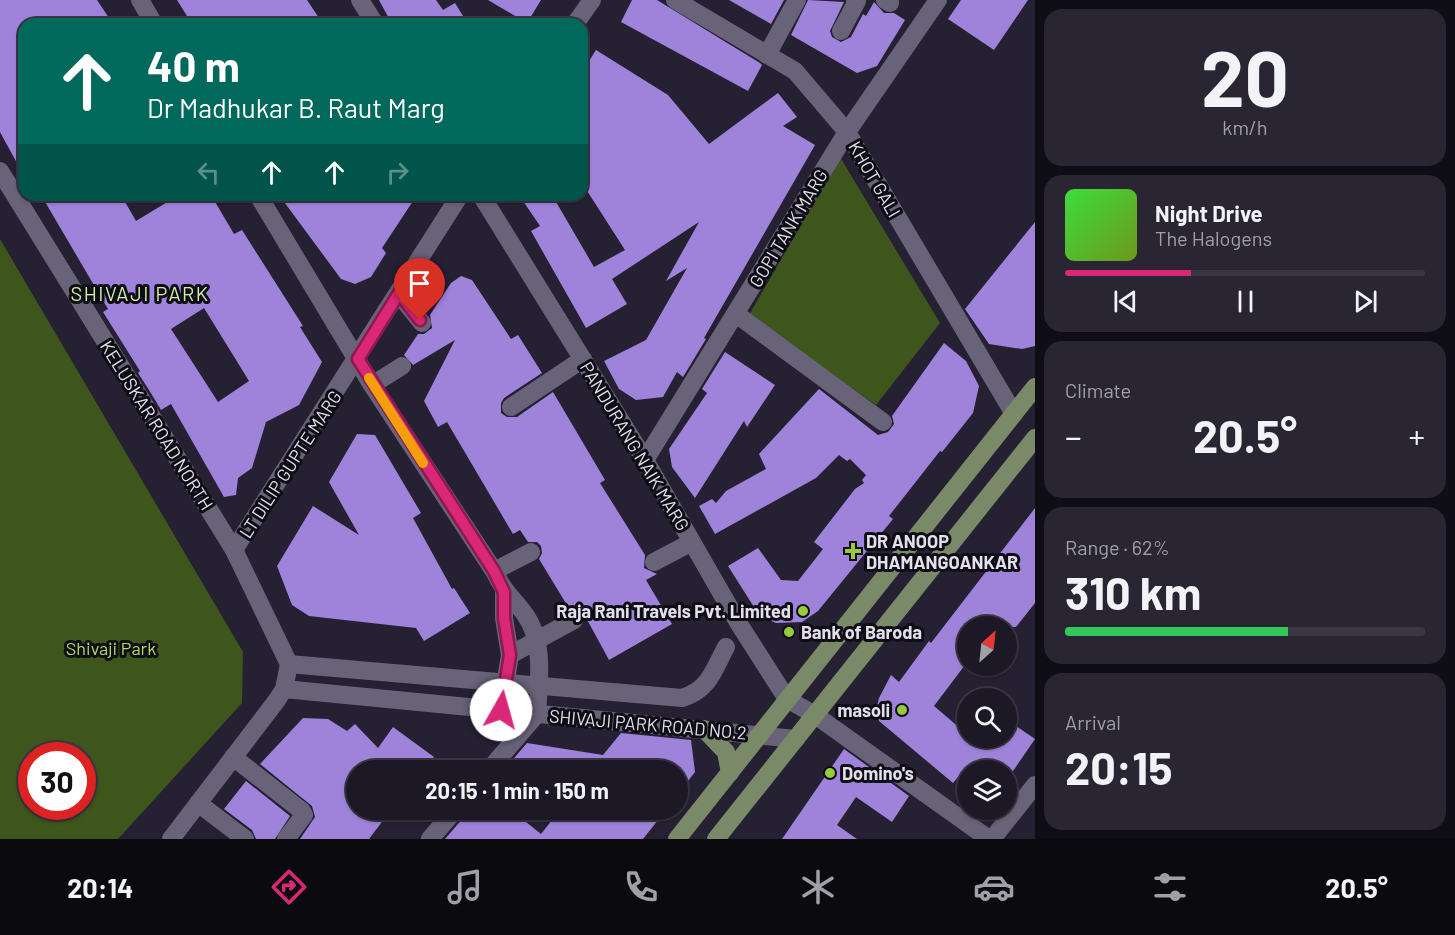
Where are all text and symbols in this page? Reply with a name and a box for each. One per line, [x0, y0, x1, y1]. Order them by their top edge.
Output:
text: 20 [1201, 29, 1289, 123]
text: 40 m [147, 40, 240, 90]
icon: ahead [48, 42, 126, 120]
text: Dr Madhukar B. Raut Marg [147, 91, 445, 123]
text: km/h [1222, 115, 1268, 139]
street label: KHOT GALI [844, 137, 906, 221]
icon: left [192, 156, 225, 189]
icon: ahead [255, 156, 288, 189]
icon: ahead [318, 156, 351, 189]
icon: right [381, 156, 414, 189]
street label: GOPI TANK MARG [744, 165, 832, 291]
text: Night Drive [1155, 200, 1263, 226]
text: The Halogens [1155, 226, 1272, 250]
pin [394, 258, 445, 320]
icon: arrive [403, 267, 436, 300]
district label: SHIVAJI PARK [70, 281, 210, 305]
icon: previous [1109, 285, 1142, 318]
icon: pause [1229, 285, 1262, 318]
icon: next [1349, 285, 1382, 318]
street label: KELUSKAR ROAD NORTH [96, 336, 218, 514]
street label: PANDURANG NAIK MARG [576, 357, 694, 535]
text: Climate [1065, 378, 1131, 402]
street label: LT DILIP GUPTE MARG [234, 386, 346, 542]
text: 20.5° [1193, 408, 1297, 462]
text: − [1065, 416, 1082, 456]
text: + [1409, 416, 1425, 456]
place label: DR ANOOP DHAMANGOANKAR [866, 530, 1018, 573]
text: Range · 62% [1065, 535, 1170, 559]
marker: DR ANOOP DHAMANGOANKAR [844, 542, 862, 560]
text: 310 km [1065, 565, 1201, 619]
place label: Raja Rani Travels Pvt. Limited [556, 600, 791, 622]
marker: Raja Rani Travels Pvt. Limited [796, 604, 810, 618]
north arrow [957, 616, 1017, 676]
map controls [957, 616, 1017, 820]
place label: Bank of Baroda [801, 621, 922, 643]
marker: Bank of Baroda [782, 625, 796, 639]
park label: Shivaji Park [66, 637, 156, 659]
position arrow [469, 678, 533, 742]
button: search [957, 688, 1017, 748]
place label: masoli [837, 699, 890, 721]
marker: masoli [895, 703, 909, 717]
street label: SHIVAJI PARK ROAD NO.2 [548, 704, 748, 744]
text: Arrival [1065, 710, 1121, 734]
text: 20:15 [1065, 740, 1172, 794]
speed limit sign: 30 [18, 742, 96, 820]
button: layers [957, 760, 1017, 820]
place label: Domino's [842, 762, 914, 784]
marker: Domino's [823, 766, 837, 780]
text: 20:15 · 1 min · 150 m [425, 777, 609, 803]
icon: directions [268, 866, 310, 908]
icon: music [444, 866, 486, 908]
icon: phone [620, 866, 662, 908]
icon: climate [797, 866, 839, 908]
icon: car [973, 866, 1015, 908]
icon: filters [1149, 866, 1191, 908]
text: 20:14 [67, 871, 133, 903]
text: 20.5° [1325, 871, 1388, 903]

